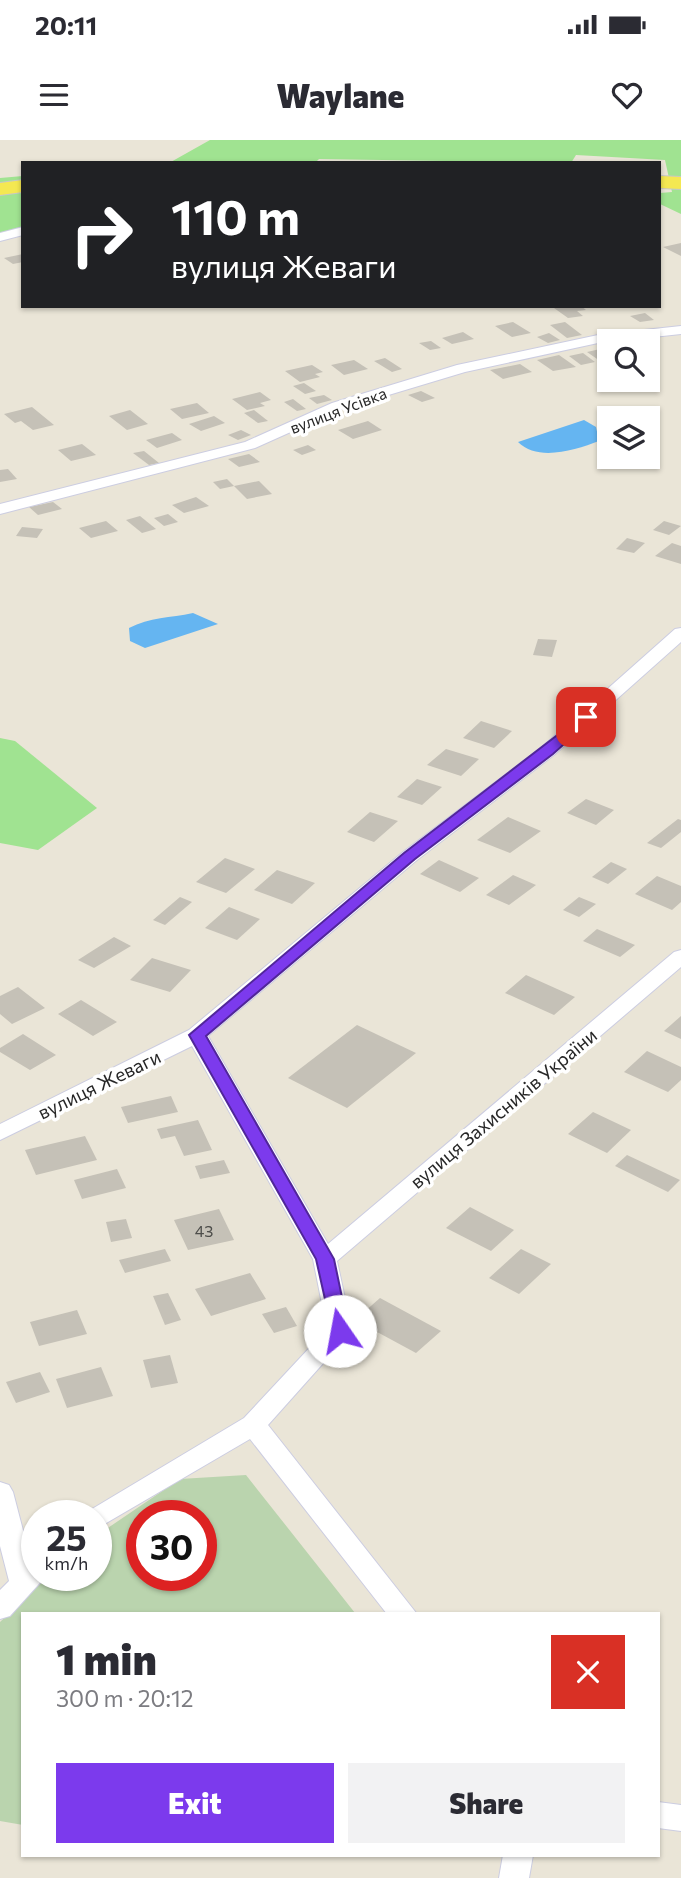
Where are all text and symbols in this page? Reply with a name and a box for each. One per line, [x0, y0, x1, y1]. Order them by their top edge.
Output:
text: 20:11 [35, 9, 97, 40]
text: Waylane [277, 75, 404, 115]
icon: menu [35, 76, 73, 114]
icon: heart [608, 76, 646, 114]
text: 110 m [171, 185, 300, 245]
icon: right [56, 189, 147, 280]
text: вулиця Жеваги [171, 245, 397, 285]
map controls [597, 329, 660, 469]
button: search [597, 329, 660, 392]
street label: вулиця Усівка [287, 383, 389, 437]
button: layers [597, 406, 660, 469]
pin [556, 687, 616, 747]
icon: arrive [567, 698, 605, 736]
street label: вулиця Захисників України [405, 1023, 601, 1193]
street label: вулиця Жеваги [34, 1044, 164, 1124]
house number: 43 [195, 1221, 213, 1240]
position arrow [303, 1294, 377, 1368]
speed limit sign: 30 [126, 1500, 217, 1591]
text: 25 [46, 1515, 87, 1558]
text: km/h [45, 1552, 88, 1574]
text: 1 min [56, 1632, 157, 1684]
button: close [551, 1635, 625, 1709]
text: 300 m · 20:12 [56, 1684, 194, 1712]
button: Exit [56, 1763, 334, 1843]
button: Share [348, 1763, 625, 1843]

